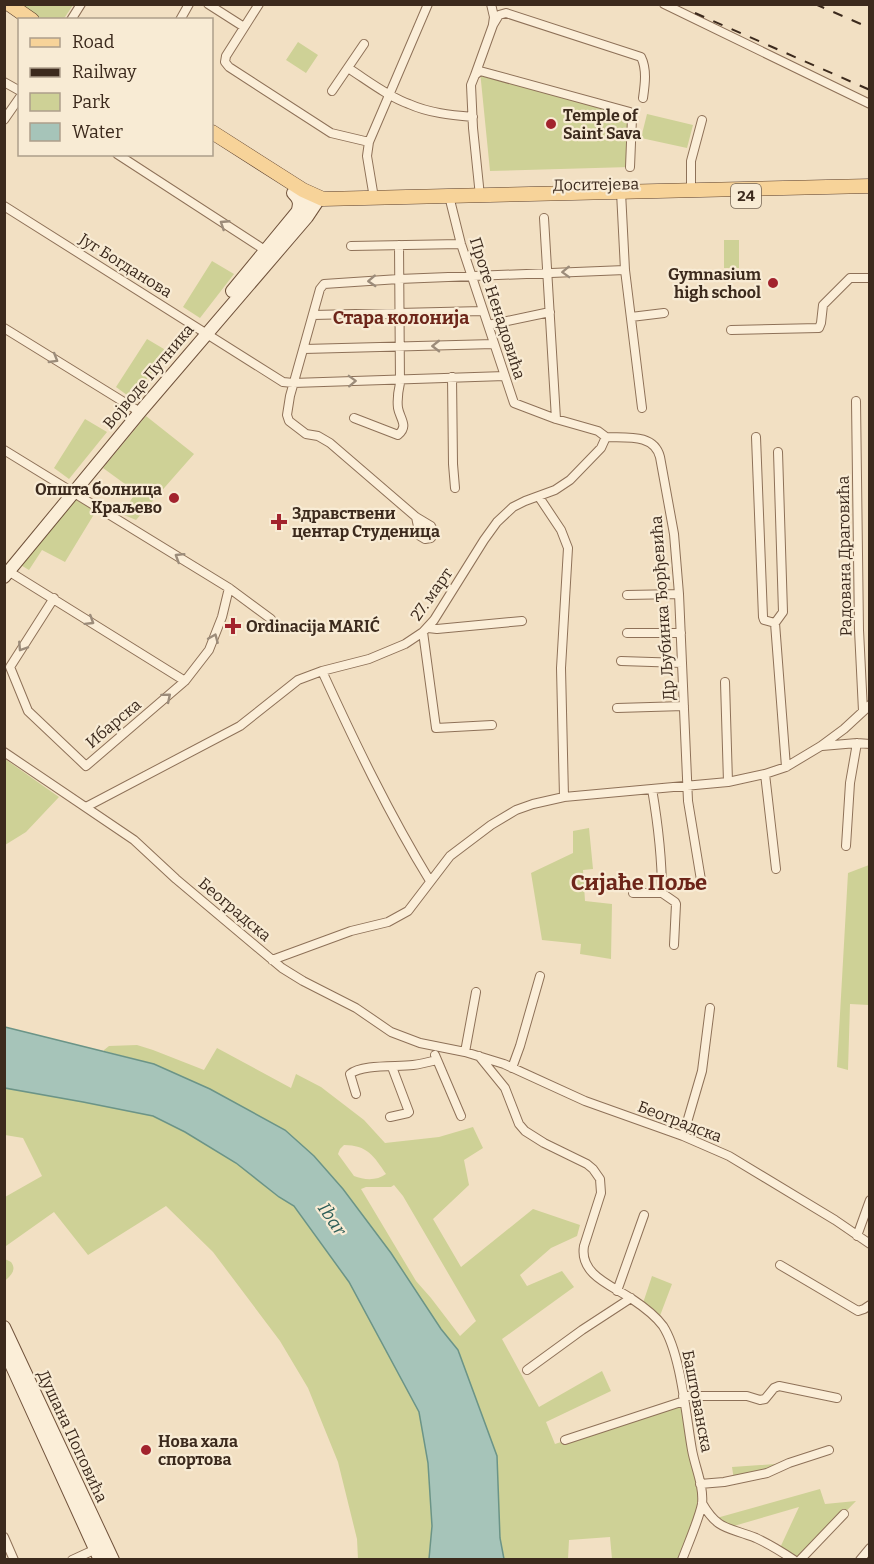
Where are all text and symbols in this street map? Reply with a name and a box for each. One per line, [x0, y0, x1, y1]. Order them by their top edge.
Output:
legend [18, 18, 213, 156]
text: Road [72, 31, 115, 53]
text: Railway [72, 61, 137, 83]
text: Park [72, 91, 111, 113]
place label: Temple of Saint Sava [563, 106, 641, 143]
marker: Temple of Saint Sava [544, 117, 558, 131]
text: Water [72, 121, 123, 143]
street label: Доситејева [553, 174, 639, 195]
road number: 24 [731, 184, 761, 208]
one-way arrow [220, 219, 230, 231]
street label: Југ Богданова [75, 229, 176, 302]
street label: Проте Ненадовића [466, 235, 530, 382]
place label: Gymnasium high school [668, 265, 762, 302]
one-way arrow [562, 266, 571, 279]
one-way arrow [367, 274, 376, 287]
marker: Gymnasium high school [766, 276, 780, 290]
district label: Стара колонија [333, 307, 469, 329]
street label: Војводе Путника [99, 320, 198, 433]
one-way arrow [431, 339, 440, 352]
one-way arrow [48, 351, 58, 363]
one-way arrow [347, 375, 356, 387]
street label: Радована Драговића [834, 475, 855, 637]
place label: Општа болница Краљево [35, 480, 162, 517]
marker: Општа болница Краљево [167, 491, 181, 505]
place label: Здравствени центар Студеница [292, 504, 440, 541]
marker: Здравствени центар Студеница [270, 513, 288, 531]
street label: Др Љубинка Ђорђевића [647, 515, 678, 701]
one-way arrow [175, 553, 185, 565]
street label: 27. март [406, 564, 456, 624]
one-way arrow [84, 614, 94, 626]
place label: Ordinacija MARIĆ [246, 616, 380, 636]
marker: Ordinacija MARIĆ [224, 617, 242, 635]
one-way arrow [207, 633, 219, 644]
one-way arrow [18, 641, 29, 652]
one-way arrow [160, 693, 171, 704]
street label: Ибарска [82, 695, 145, 752]
district label: Сијаће Поље [571, 869, 707, 896]
street label: Београдска [195, 874, 275, 945]
street label: Београдска [635, 1097, 725, 1146]
water label: Ibar [313, 1198, 351, 1240]
street label: Баштованска [678, 1348, 717, 1454]
street label: Душана Поповића [34, 1367, 112, 1506]
place label: Нова хала спортова [158, 1432, 238, 1469]
marker: Нова хала спортова [139, 1443, 153, 1457]

